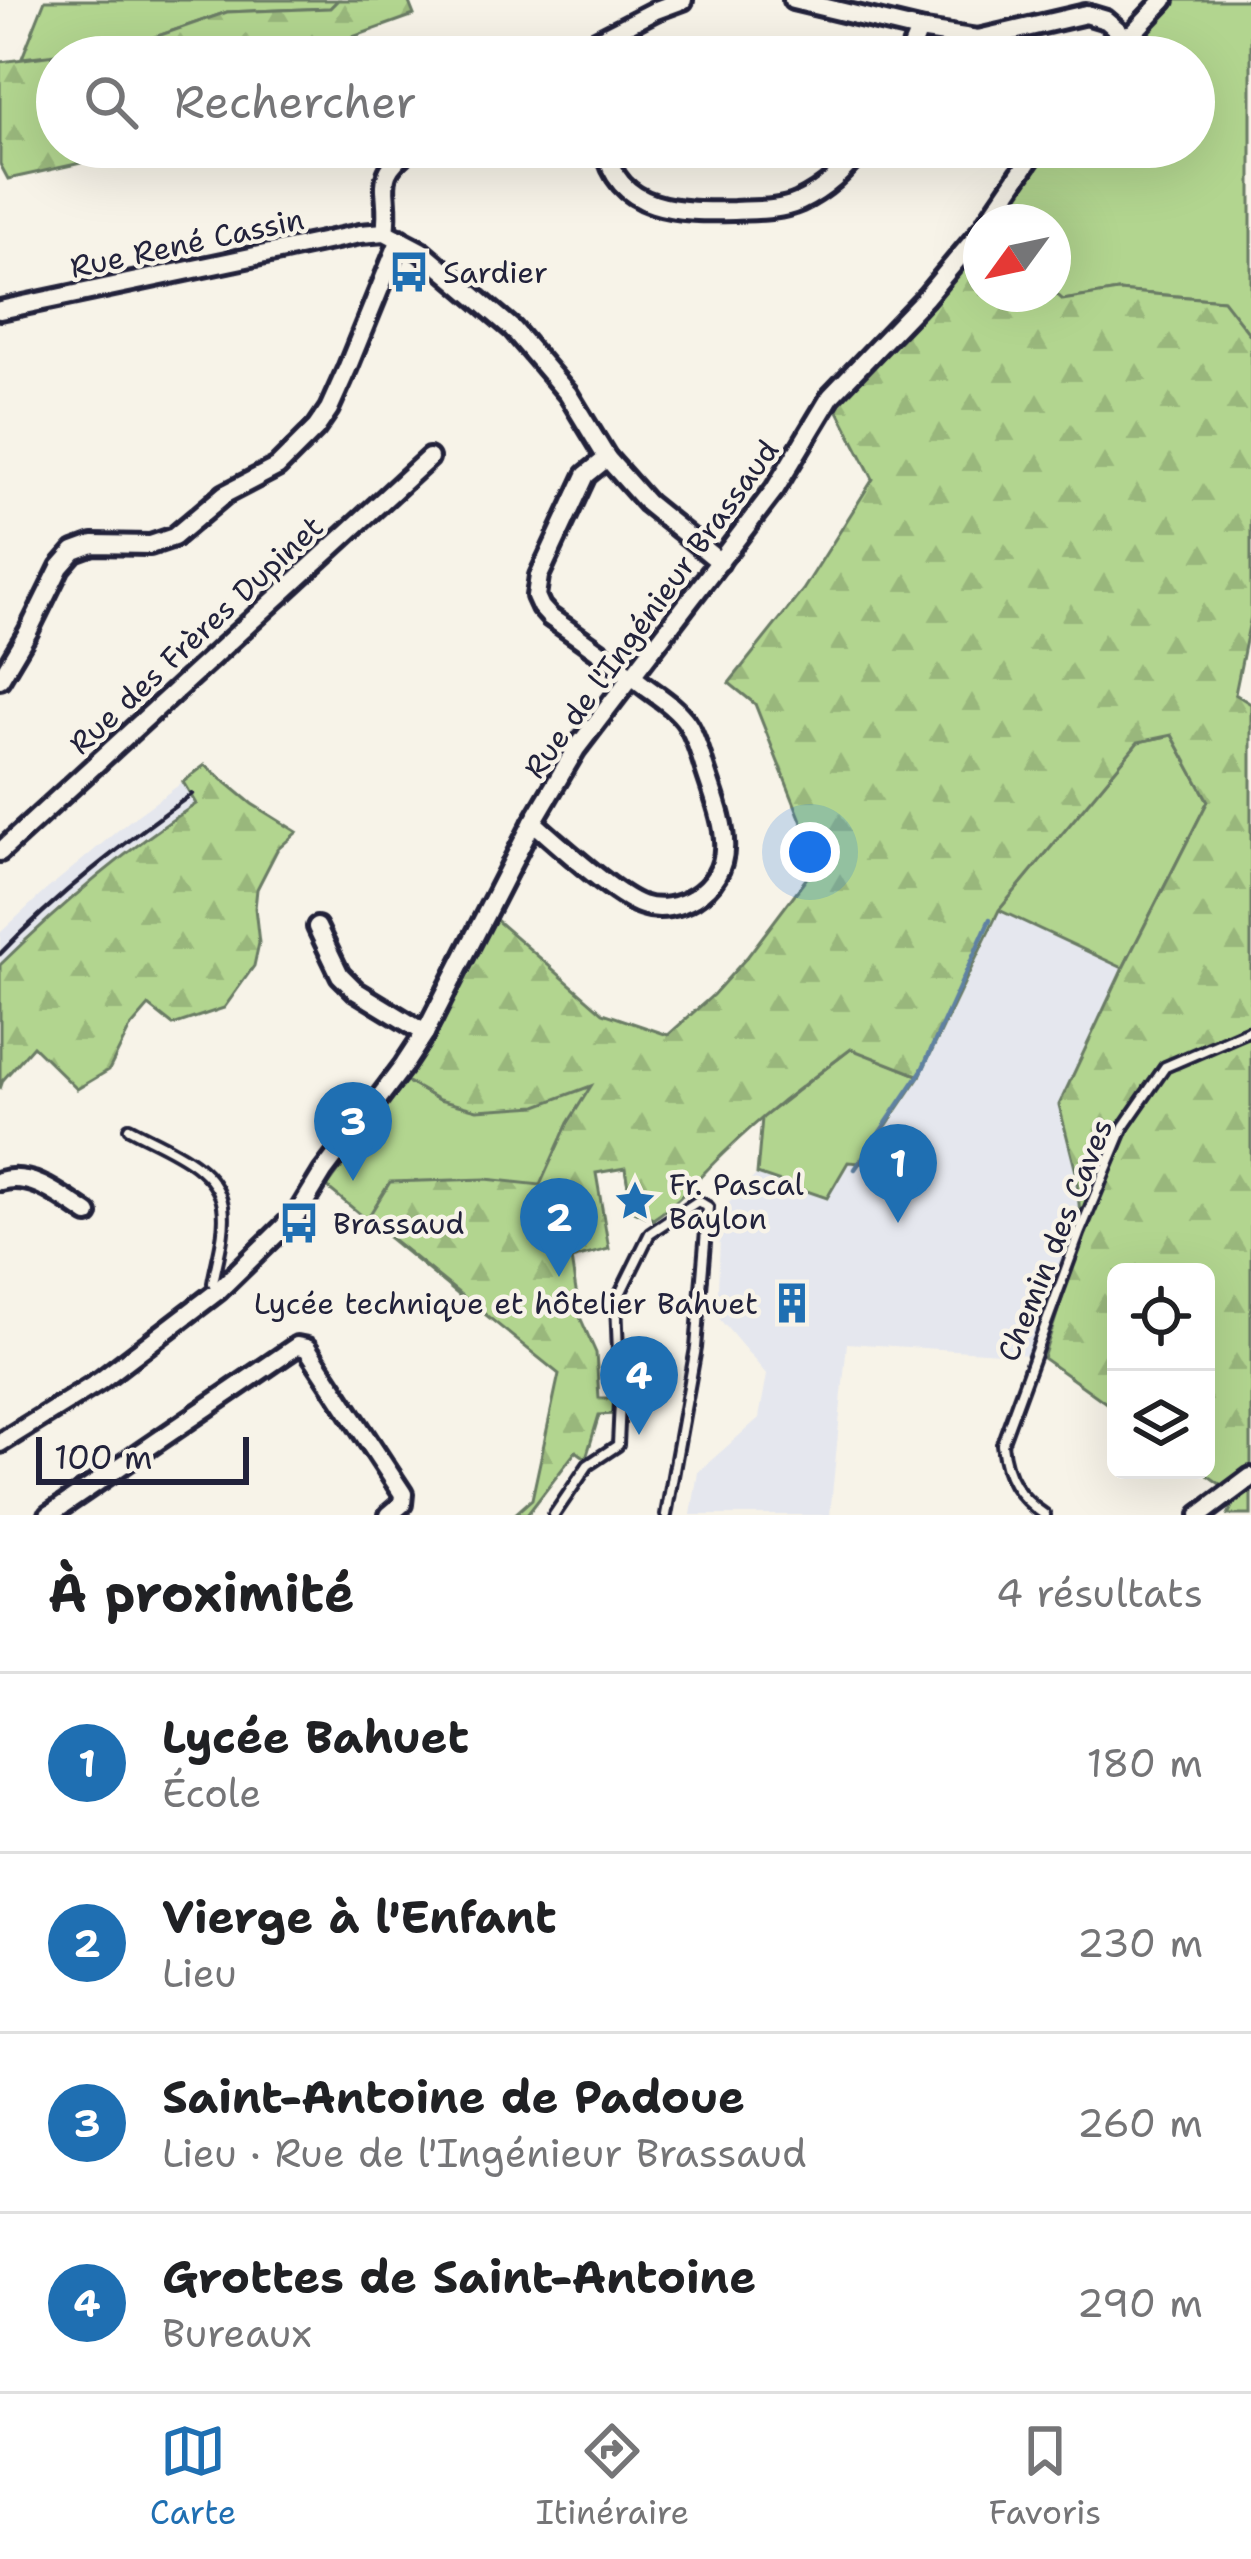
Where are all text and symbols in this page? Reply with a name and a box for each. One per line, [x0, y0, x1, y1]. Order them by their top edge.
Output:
search box [36, 36, 1215, 168]
icon: search [78, 69, 144, 135]
text: Rechercher [174, 72, 417, 132]
street label: Rue René Cassin [66, 198, 308, 288]
north arrow [963, 204, 1071, 312]
bus stop icon: Sardier [386, 249, 432, 295]
place label: Sardier [443, 252, 548, 293]
street label: Rue de l'Ingénieur Brassaud [514, 431, 788, 787]
street label: Rue des Frères Dupinet [60, 506, 332, 764]
your location [780, 822, 840, 882]
pin: 3 [314, 1082, 392, 1181]
street label: Chemin des Caves [988, 1113, 1122, 1367]
pin: 1 [859, 1124, 937, 1223]
place label: Fr. Pascal Baylon [669, 1164, 804, 1239]
pin: 2 [520, 1178, 598, 1277]
place icon: Fr. Pascal Baylon [612, 1178, 658, 1224]
bus stop icon: Brassaud [276, 1200, 322, 1246]
place label: Brassaud [333, 1203, 464, 1244]
map controls [1107, 1263, 1215, 1479]
button: locate [1107, 1263, 1215, 1371]
building icon: Lycée technique et hôtelier Bahuet [769, 1280, 815, 1326]
place label: Lycée technique et hôtelier Bahuet [254, 1283, 758, 1324]
pin: 4 [600, 1336, 678, 1435]
button: layers [1107, 1371, 1215, 1479]
scale bar [36, 1431, 249, 1484]
text: 100 m [54, 1435, 153, 1480]
text: À proximité [48, 1559, 355, 1627]
text: 4 résultats [996, 1567, 1203, 1619]
text: Lycée Bahuet [162, 1707, 469, 1767]
text: 1 [78, 1737, 96, 1789]
text: 180 m [1087, 1737, 1203, 1789]
text: École [162, 1767, 261, 1819]
text: Vierge à l'Enfant [162, 1887, 557, 1947]
text: 2 [73, 1917, 101, 1969]
text: 230 m [1077, 1917, 1203, 1969]
text: Lieu [162, 1947, 237, 1999]
text: Saint-Antoine de Padoue [162, 2067, 745, 2127]
text: 3 [73, 2097, 101, 2149]
text: 260 m [1077, 2097, 1203, 2149]
text: Lieu · Rue de l'Ingénieur Brassaud [162, 2127, 807, 2179]
text: Grottes de Saint-Antoine [162, 2247, 756, 2307]
text: 4 [73, 2277, 101, 2329]
text: 290 m [1077, 2277, 1203, 2329]
text: Bureaux [162, 2307, 312, 2359]
tab: Carte [150, 2418, 236, 2535]
tab: Itinéraire [536, 2418, 689, 2535]
tab: Favoris [989, 2418, 1101, 2535]

